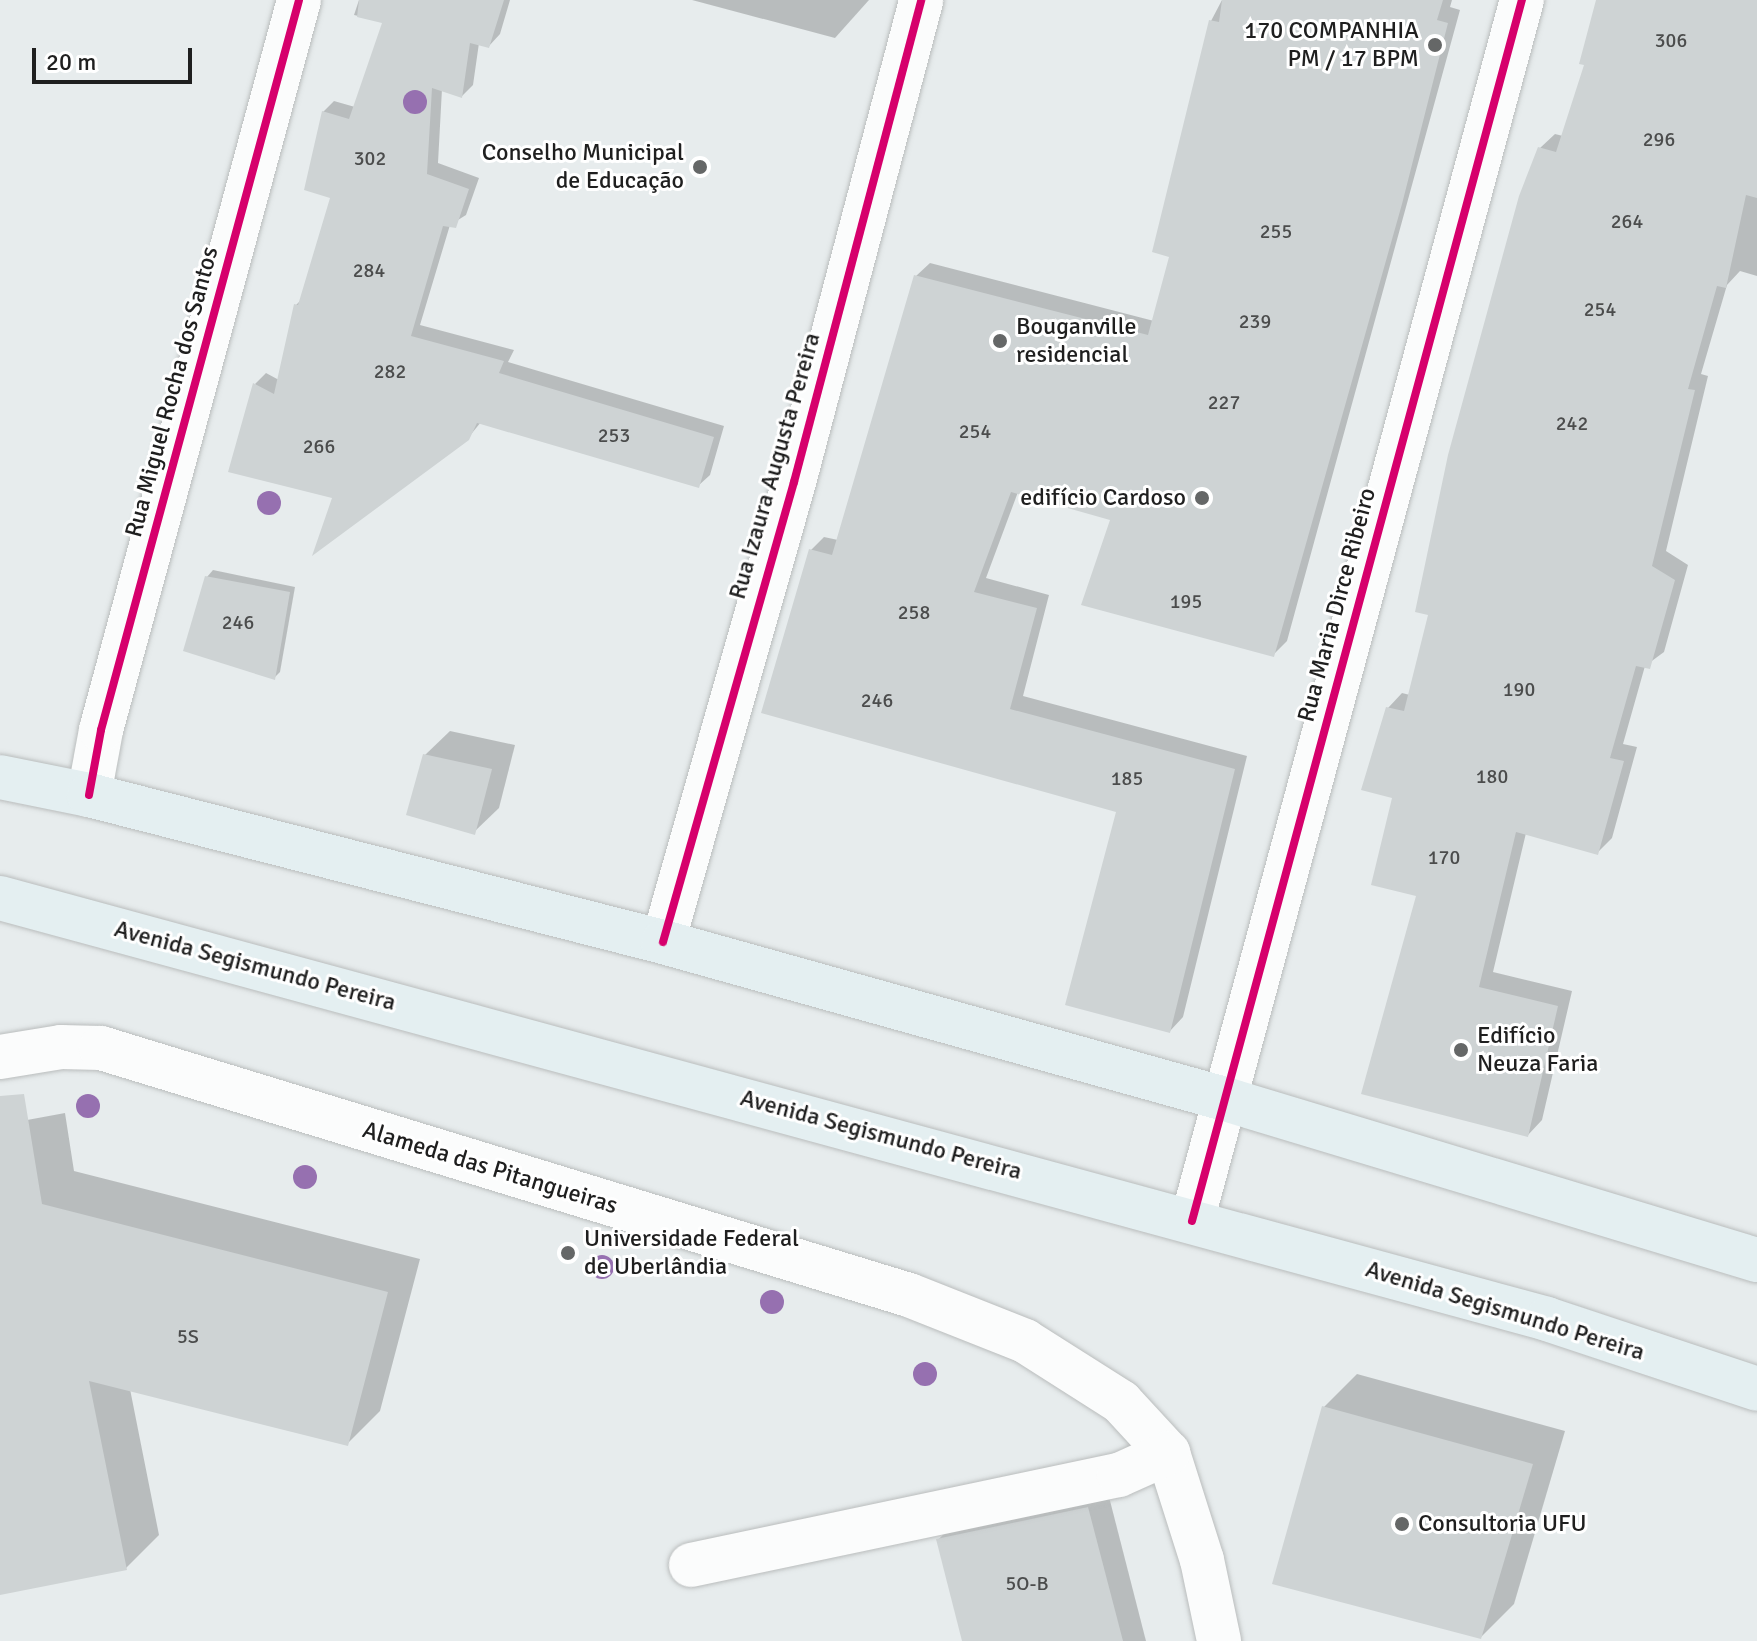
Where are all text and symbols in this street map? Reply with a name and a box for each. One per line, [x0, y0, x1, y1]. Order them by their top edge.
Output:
place label: 170 COMPANHIA PM / 17 BPM [1244, 17, 1419, 73]
house number: 306 [1655, 28, 1687, 52]
scale bar [36, 32, 196, 82]
marker: 170 COMPANHIA PM / 17 BPM [1426, 36, 1444, 54]
text: 20 m [46, 47, 96, 77]
house number: 296 [1643, 127, 1675, 151]
place label: Conselho Municipal de Educação [482, 139, 684, 195]
house number: 302 [354, 146, 386, 170]
marker: Conselho Municipal de Educação [691, 158, 709, 176]
house number: 264 [1611, 209, 1643, 233]
house number: 255 [1260, 219, 1292, 243]
street label: Rua Miguel Rocha dos Santos [119, 244, 225, 540]
house number: 284 [353, 258, 385, 282]
house number: 254 [1584, 297, 1616, 321]
house number: 239 [1239, 309, 1271, 333]
place label: Bouganville residencial [1016, 313, 1136, 369]
street label: Rua Izaura Augusta Pereira [723, 329, 827, 603]
marker: Bouganville residencial [991, 332, 1009, 350]
house number: 282 [374, 359, 406, 383]
house number: 227 [1208, 390, 1240, 414]
house number: 242 [1556, 411, 1588, 435]
house number: 254 [959, 419, 991, 443]
house number: 253 [598, 423, 630, 447]
house number: 266 [303, 434, 335, 458]
place label: edifício Cardoso [1020, 484, 1186, 512]
street label: Rua Maria Dirce Ribeiro [1292, 485, 1382, 725]
marker: edifício Cardoso [1193, 489, 1211, 507]
house number: 195 [1170, 589, 1202, 613]
house number: 258 [898, 600, 930, 624]
house number: 246 [222, 610, 254, 634]
house number: 190 [1503, 677, 1535, 701]
house number: 246 [861, 688, 893, 712]
house number: 180 [1476, 764, 1508, 788]
house number: 185 [1111, 766, 1143, 790]
house number: 170 [1428, 845, 1460, 869]
street label: Avenida Segismundo Pereira [111, 915, 399, 1017]
place label: Edifício Neuza Faria [1477, 1022, 1598, 1078]
marker: Edifício Neuza Faria [1452, 1041, 1470, 1059]
street label: Avenida Segismundo Pereira [737, 1084, 1025, 1186]
street label: Alameda das Pitangueiras [359, 1116, 621, 1220]
place label: Universidade Federal de Uberlândia [584, 1225, 799, 1281]
marker: Universidade Federal de Uberlândia [559, 1244, 577, 1262]
street label: Avenida Segismundo Pereira [1362, 1255, 1648, 1367]
house number: 5S [177, 1324, 199, 1348]
place label: Consultoria UFU [1418, 1510, 1587, 1538]
marker: Consultoria UFU [1393, 1515, 1411, 1533]
house number: 5O-B [1005, 1571, 1049, 1595]

